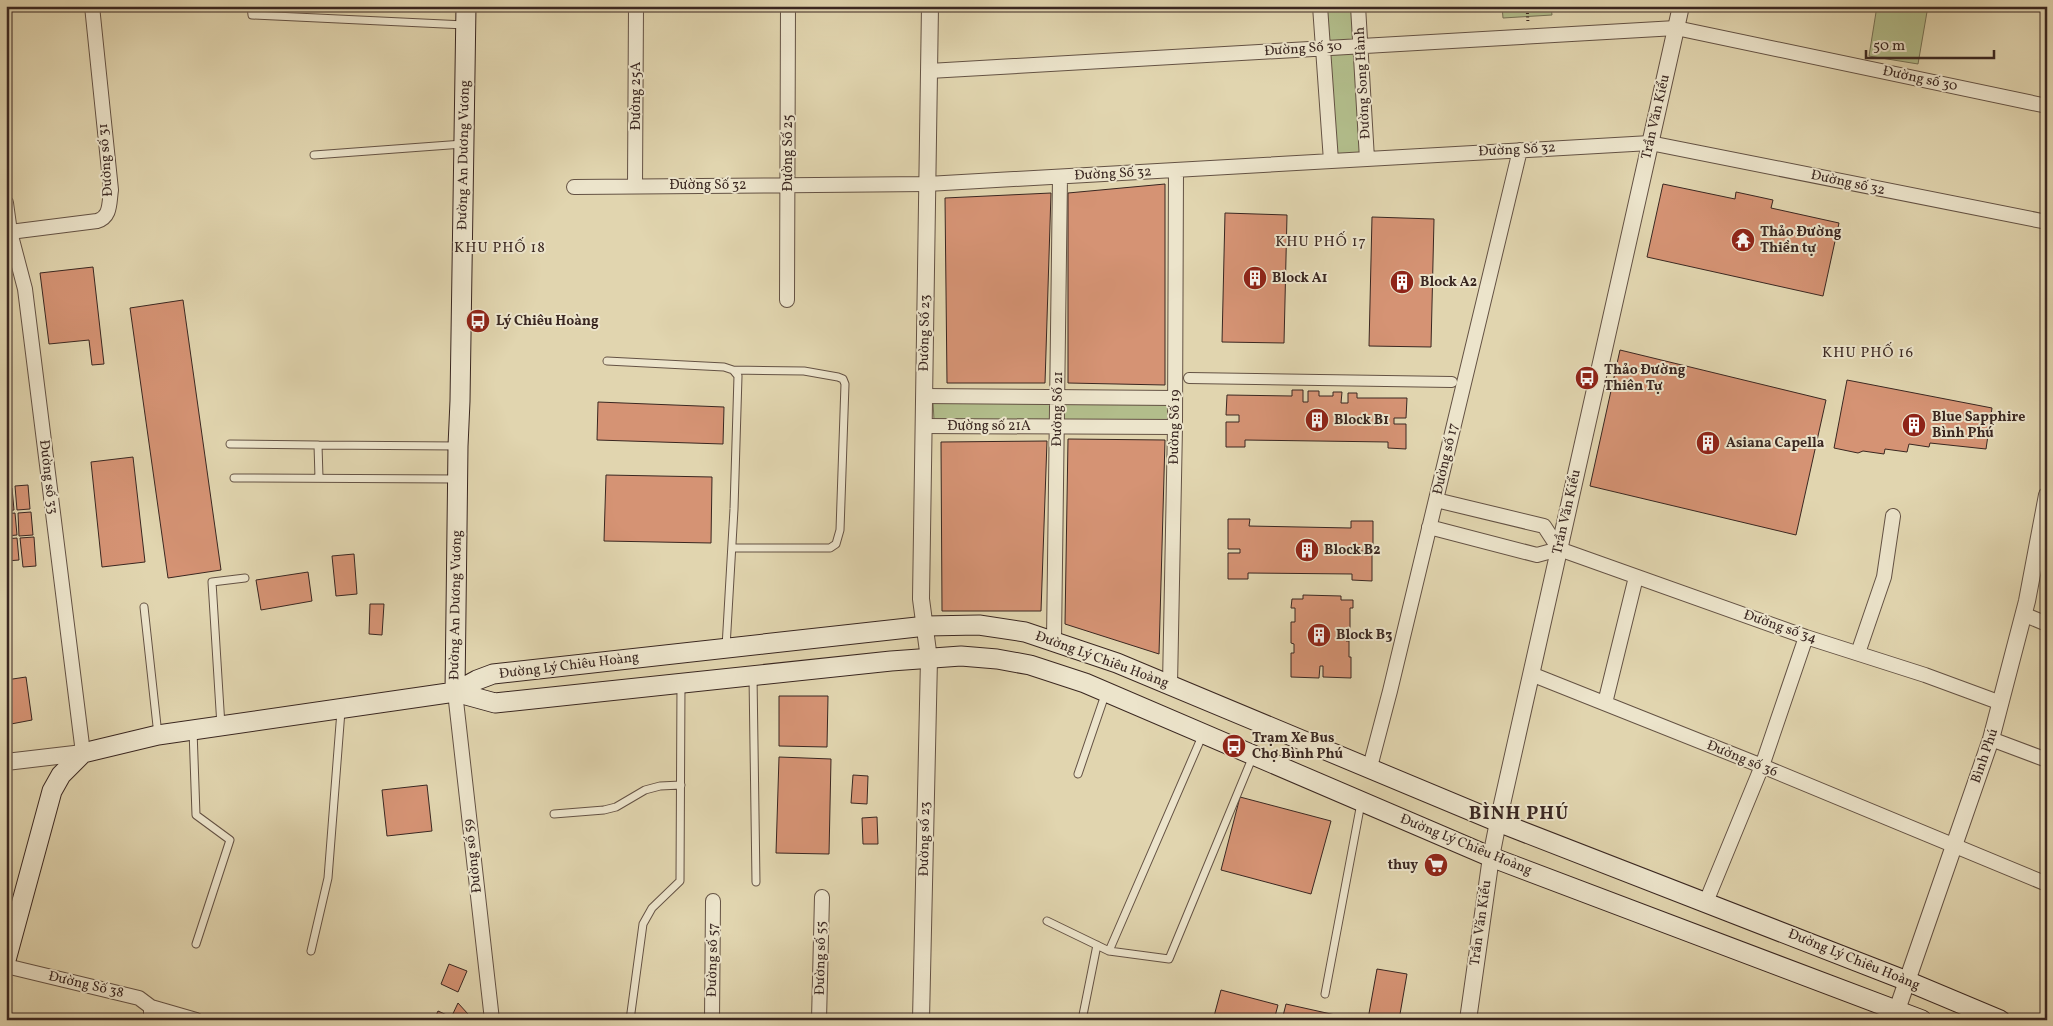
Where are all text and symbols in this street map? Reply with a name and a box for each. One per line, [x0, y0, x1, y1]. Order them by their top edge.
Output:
street label: Đường Song Hành [1351, 26, 1375, 140]
scale bar [1866, 28, 1993, 60]
text: 50 m [1873, 36, 1905, 57]
street label: Đường Số 30 [1263, 37, 1343, 61]
street label: Đường 25A [627, 62, 646, 130]
street label: Đường số 30 [1881, 62, 1959, 96]
street label: Trần Văn Kiểu [1637, 73, 1675, 161]
street label: Đường An Dương Vương [453, 80, 475, 230]
street label: Đường Số 25 [779, 115, 798, 191]
street label: Đường số 31 [94, 123, 118, 197]
street label: Đường Số 32 [1478, 138, 1556, 162]
street label: Đường Số 32 [1074, 162, 1152, 186]
street label: Đường số 32 [1809, 166, 1887, 200]
street label: Đường Số 32 [669, 176, 747, 195]
place label: Thảo Đường Thiền tự [1760, 223, 1842, 258]
temple icon: Thảo Đường Thiền tự [1730, 227, 1756, 253]
district label: KHU PHỐ 17 [1275, 231, 1367, 253]
district label: KHU PHỐ 18 [454, 237, 546, 259]
building icon: Block A1 [1242, 265, 1268, 291]
place label: Block A1 [1272, 269, 1327, 288]
building icon: Block A2 [1389, 269, 1415, 295]
place label: Block A2 [1420, 273, 1477, 292]
street label: Đường Số 23 [915, 294, 935, 372]
bus stop icon: Lý Chiêu Hoàng [465, 308, 491, 334]
place label: Lý Chiêu Hoàng [496, 312, 599, 331]
district label: KHU PHỐ 16 [1822, 342, 1914, 364]
place label: Thảo Đường Thiên Tự [1604, 361, 1686, 396]
bus stop icon: Thảo Đường Thiên Tự [1574, 365, 1600, 391]
street label: Đường Số 21 [1048, 371, 1068, 447]
street label: Đường Số 19 [1165, 389, 1185, 465]
building icon: Block B1 [1304, 407, 1330, 433]
place label: Blue Sapphire Bình Phú [1932, 408, 2025, 443]
place label: Block B1 [1334, 411, 1389, 430]
building icon: Blue Sapphire Bình Phú [1901, 412, 1927, 438]
street label: Đường số 21A [947, 417, 1031, 436]
street label: Đường số 17 [1429, 421, 1464, 497]
building icon: Asiana Capella [1695, 430, 1721, 456]
place label: Asiana Capella [1726, 434, 1825, 453]
street label: Đường số 33 [34, 439, 62, 515]
street label: Trần Văn Kiểu [1548, 468, 1586, 556]
street label: Đường An Dương Vương [445, 530, 467, 680]
building icon: Block B2 [1294, 537, 1320, 563]
place label: Block B2 [1324, 541, 1380, 560]
street label: Đường số 34 [1741, 606, 1819, 648]
building icon: Block B3 [1306, 622, 1332, 648]
place label: Block B3 [1336, 626, 1392, 645]
street label: Đường Lý Chiêu Hoàng [1033, 627, 1171, 693]
street label: Đường Lý Chiêu Hoàng [498, 648, 640, 684]
street label: Bình Phú [1967, 726, 2003, 786]
place label: Trạm Xe Bus Chợ Bình Phú [1252, 729, 1343, 764]
bus stop icon: Trạm Xe Bus Chợ Bình Phú [1221, 733, 1247, 759]
street label: Đường số 36 [1704, 736, 1780, 782]
street label: Đường số 23 [915, 801, 935, 877]
district label: BÌNH PHÚ [1469, 801, 1569, 827]
street label: Đường Lý Chiêu Hoàng [1397, 810, 1535, 880]
street label: Đường số 59 [459, 818, 487, 894]
supermarket icon: thuy [1423, 852, 1449, 878]
place label: thuy [1388, 856, 1418, 875]
street label: Trần Văn Kiểu [1466, 879, 1496, 967]
street label: Đường số 55 [811, 921, 831, 995]
street label: Đường số 57 [703, 922, 723, 997]
street label: Đường Lý Chiêu Hoàng [1785, 925, 1923, 995]
street label: Đường Số 38 [46, 967, 126, 1003]

